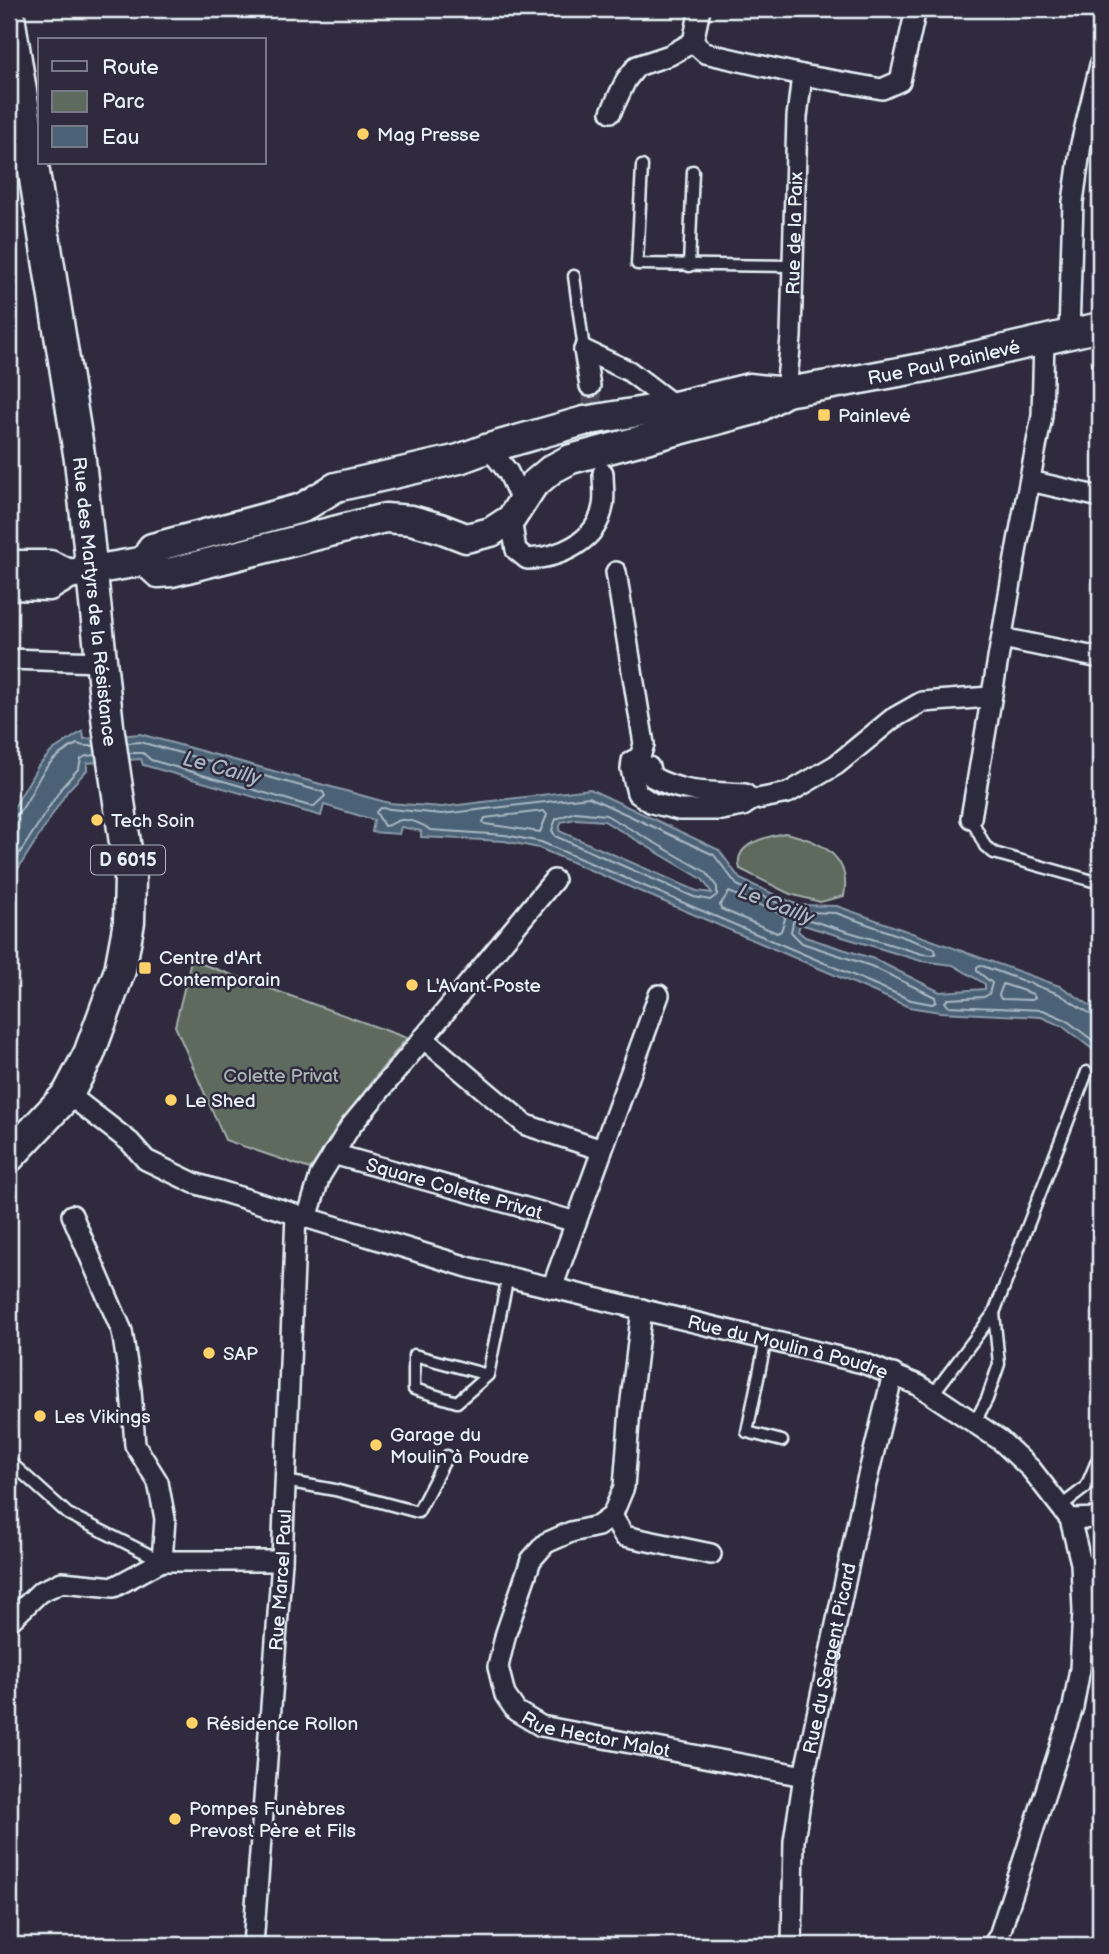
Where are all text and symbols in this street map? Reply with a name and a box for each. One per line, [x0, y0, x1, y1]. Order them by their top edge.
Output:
legend [38, 38, 266, 164]
text: Route [102, 55, 159, 80]
text: Parc [102, 89, 145, 114]
place label: Mag Presse [377, 124, 480, 147]
text: Eau [102, 125, 139, 150]
marker: Mag Presse [355, 126, 371, 142]
street label: Rue de la Paix [782, 171, 809, 295]
street label: Rue Paul Painlevé [866, 336, 1023, 391]
place label: Painlevé [838, 405, 911, 428]
marker: Painlevé [816, 407, 832, 423]
street label: Rue des Martyrs de la Résistance [67, 456, 121, 748]
water label: Le Cailly [180, 746, 264, 791]
place label: Tech Soin [111, 810, 195, 833]
marker: Tech Soin [89, 812, 105, 828]
road number: D 6015 [91, 846, 165, 874]
water label: Le Cailly [734, 879, 818, 931]
place label: Centre d'Art Contemporain [159, 947, 280, 992]
marker: Centre d'Art Contemporain [137, 960, 153, 976]
place label: L'Avant-Poste [426, 975, 541, 998]
marker: L'Avant-Poste [404, 977, 420, 993]
park label: Colette Privat [223, 1065, 339, 1088]
place label: Le Shed [185, 1090, 256, 1113]
marker: Le Shed [163, 1092, 179, 1108]
street label: Square Colette Privat [363, 1154, 545, 1225]
street label: Rue du Moulin à Poudre [685, 1311, 891, 1385]
place label: SAP [223, 1343, 258, 1366]
marker: SAP [201, 1345, 217, 1361]
place label: Les Vikings [54, 1406, 151, 1429]
marker: Les Vikings [32, 1408, 48, 1424]
place label: Garage du Moulin à Poudre [390, 1424, 529, 1469]
marker: Garage du Moulin à Poudre [368, 1437, 384, 1453]
street label: Rue Marcel Paul [265, 1509, 297, 1652]
street label: Rue du Sergent Picard [799, 1561, 862, 1756]
street label: Rue Hector Malot [517, 1707, 672, 1763]
place label: Résidence Rollon [206, 1713, 358, 1736]
marker: Résidence Rollon [184, 1715, 200, 1731]
place label: Pompes Funèbres Prevost Père et Fils [189, 1798, 356, 1843]
marker: Pompes Funèbres Prevost Père et Fils [167, 1811, 183, 1827]

